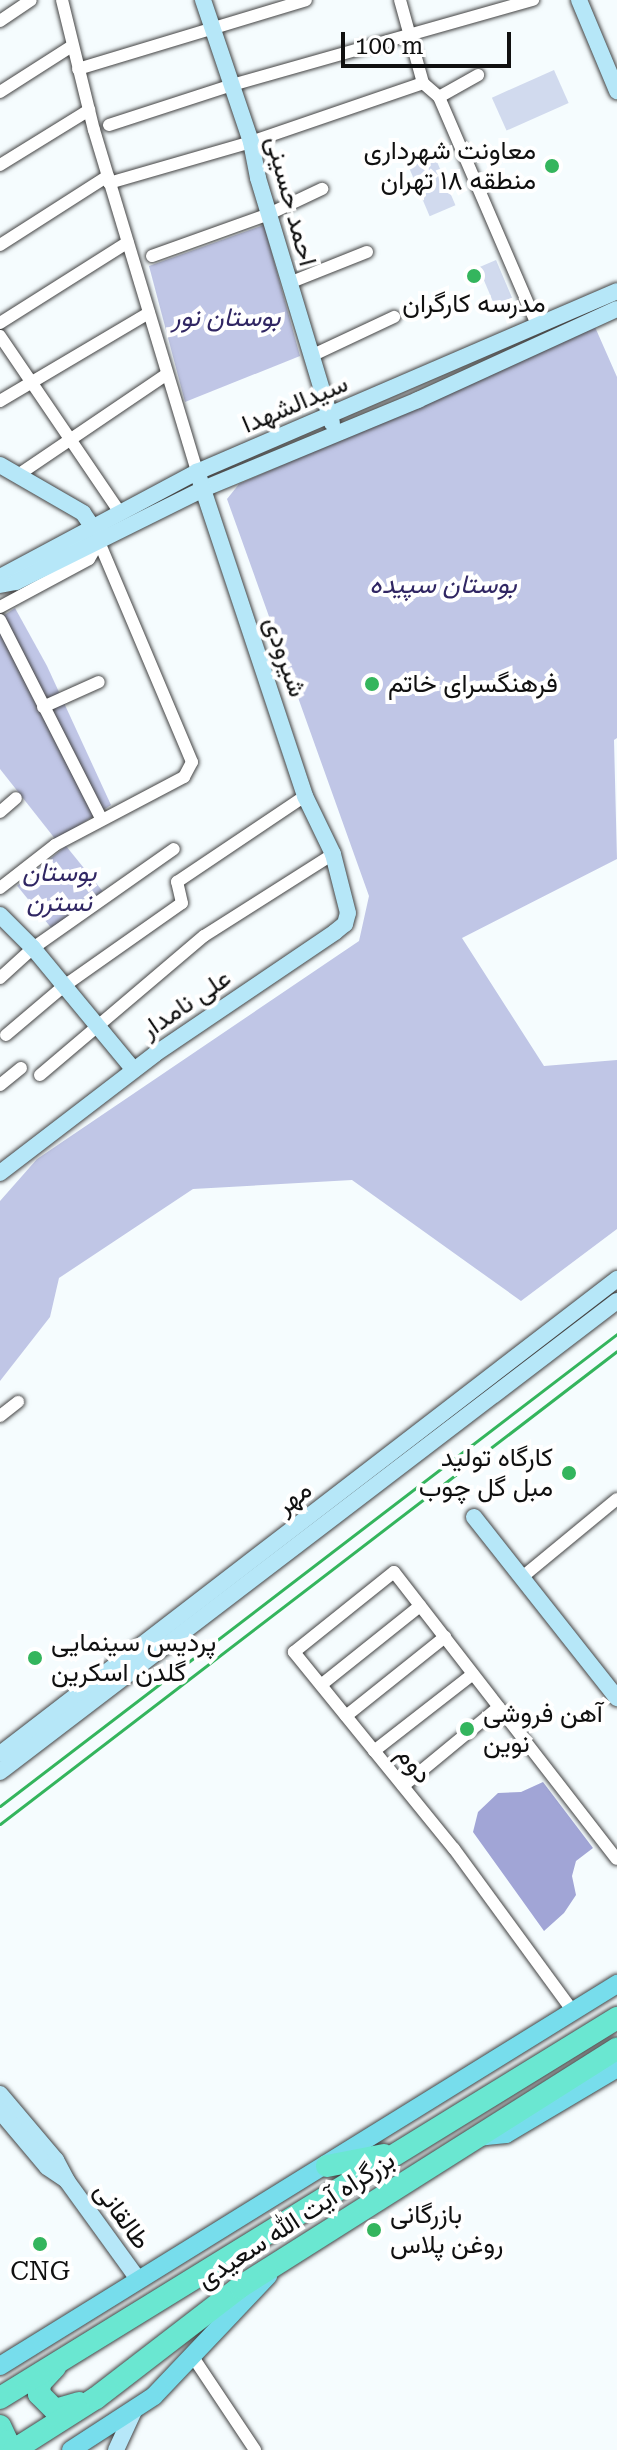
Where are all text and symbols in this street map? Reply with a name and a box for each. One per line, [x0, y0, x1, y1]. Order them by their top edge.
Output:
scale bar [345, 16, 515, 66]
text: 100 m [355, 32, 423, 60]
street label: احمد حسینی [259, 133, 323, 269]
place label: معاونت شهرداری منطقه ۱۸ تهران [364, 135, 536, 196]
marker: معاونت شهرداری منطقه ۱۸ تهران [543, 157, 561, 175]
marker: مدرسه کارگران [465, 267, 483, 285]
place label: مدرسه کارگران [402, 288, 546, 320]
park label: بوستان نور [172, 302, 280, 334]
street label: سیدالشهدا [237, 368, 353, 440]
park label: بوستان سپیده [370, 569, 516, 601]
street label: شیرودی [257, 613, 313, 701]
place label: فرهنگسرای خاتم [388, 668, 558, 700]
marker: فرهنگسرای خاتم [363, 675, 381, 693]
park label: بوستان نسترن [22, 857, 96, 918]
street label: علی نامدار [135, 963, 237, 1045]
place label: کارگاه تولید مبل گل چوب [419, 1442, 553, 1504]
marker: کارگاه تولید مبل گل چوب [560, 1464, 578, 1482]
street label: مهر [270, 1474, 318, 1522]
place label: پردیس سینمایی گلدن اسکرین [51, 1627, 216, 1688]
marker: پردیس سینمایی گلدن اسکرین [26, 1649, 44, 1667]
place label: آهن فروشی نوین [483, 1698, 603, 1760]
marker: آهن فروشی نوین [458, 1720, 476, 1738]
street label: دوم [389, 1740, 439, 1790]
street label: بزرگراه آیت الله سعیدی [191, 2144, 401, 2296]
street label: طالقانی [87, 2176, 157, 2256]
place label: بازرگانی روغن پلاس [390, 2199, 503, 2260]
marker: بازرگانی روغن پلاس [365, 2221, 383, 2239]
marker: CNG [31, 2235, 49, 2253]
place label: CNG [10, 2256, 70, 2288]

